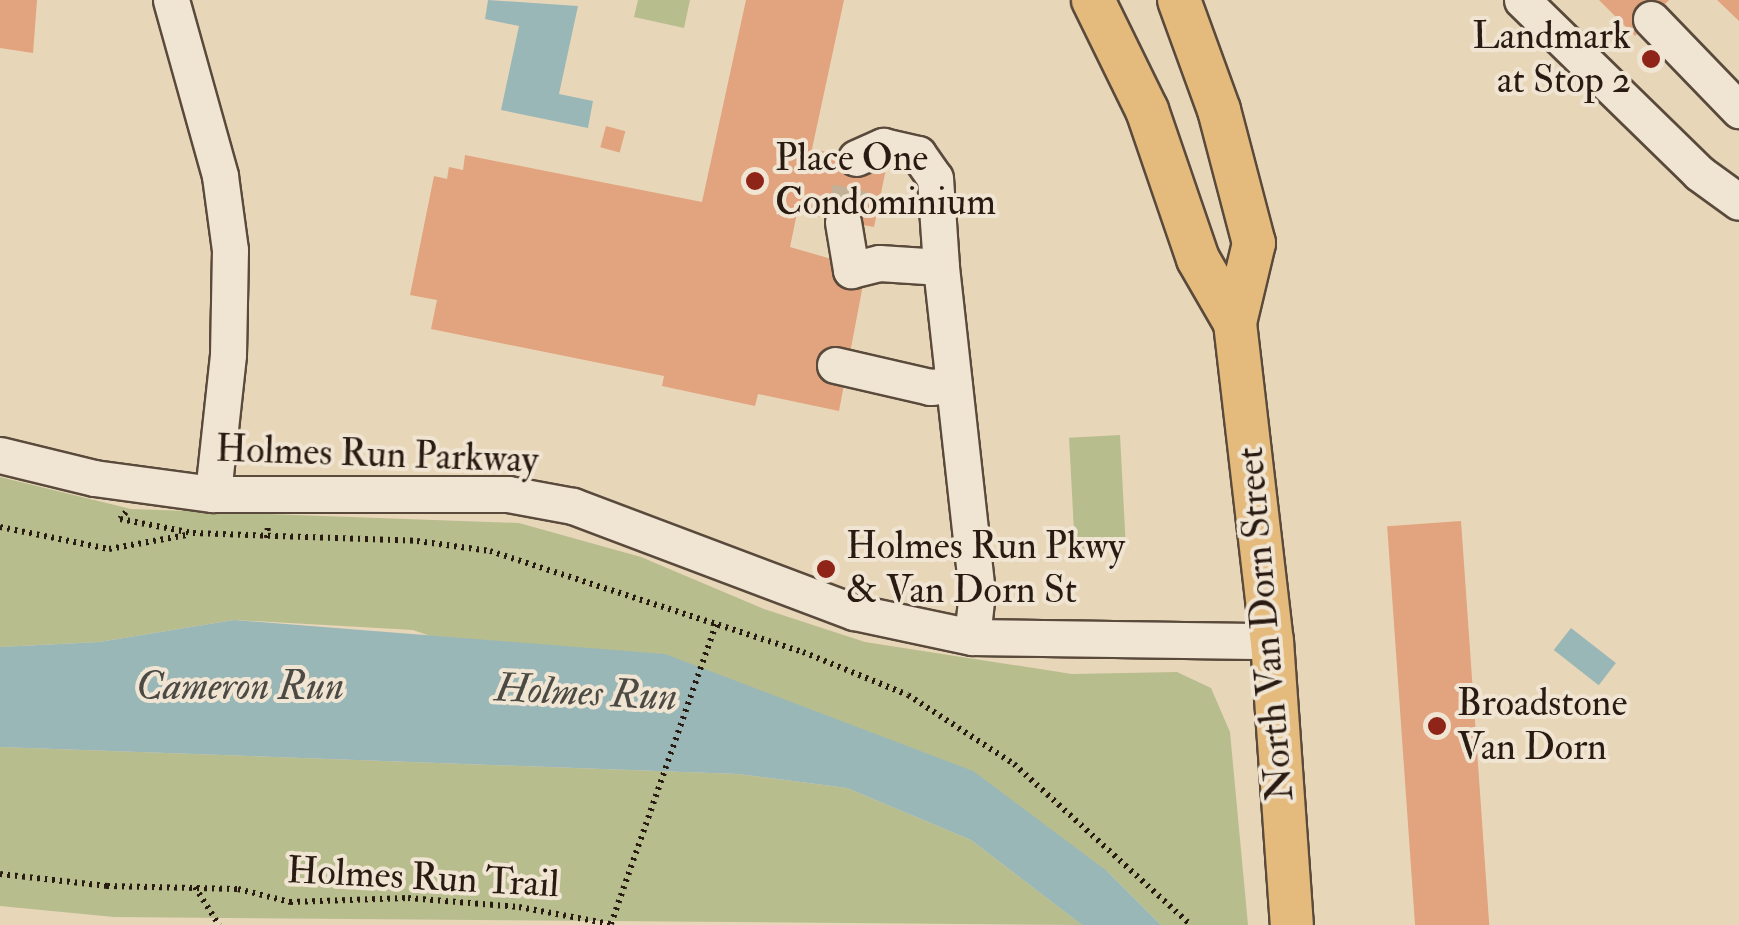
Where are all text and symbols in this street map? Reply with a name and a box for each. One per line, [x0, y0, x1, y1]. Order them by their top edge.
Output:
place label: Landmark at Stop 2 [1472, 14, 1631, 103]
marker: Landmark at Stop 2 [1640, 48, 1662, 70]
place label: Place One Condominium [775, 136, 996, 225]
marker: Place One Condominium [744, 170, 766, 192]
street label: Holmes Run Parkway [215, 427, 539, 483]
street label: North Van Dorn Street [1228, 445, 1304, 803]
place label: Holmes Run Pkwy & Van Dorn St [846, 524, 1125, 614]
marker: Holmes Run Pkwy & Van Dorn St [815, 558, 837, 580]
water label: Cameron Run [136, 663, 344, 711]
water label: Holmes Run [494, 664, 678, 722]
place label: Broadstone Van Dorn [1457, 681, 1627, 771]
marker: Broadstone Van Dorn [1426, 715, 1448, 737]
street label: Holmes Run Trail [286, 848, 560, 908]

